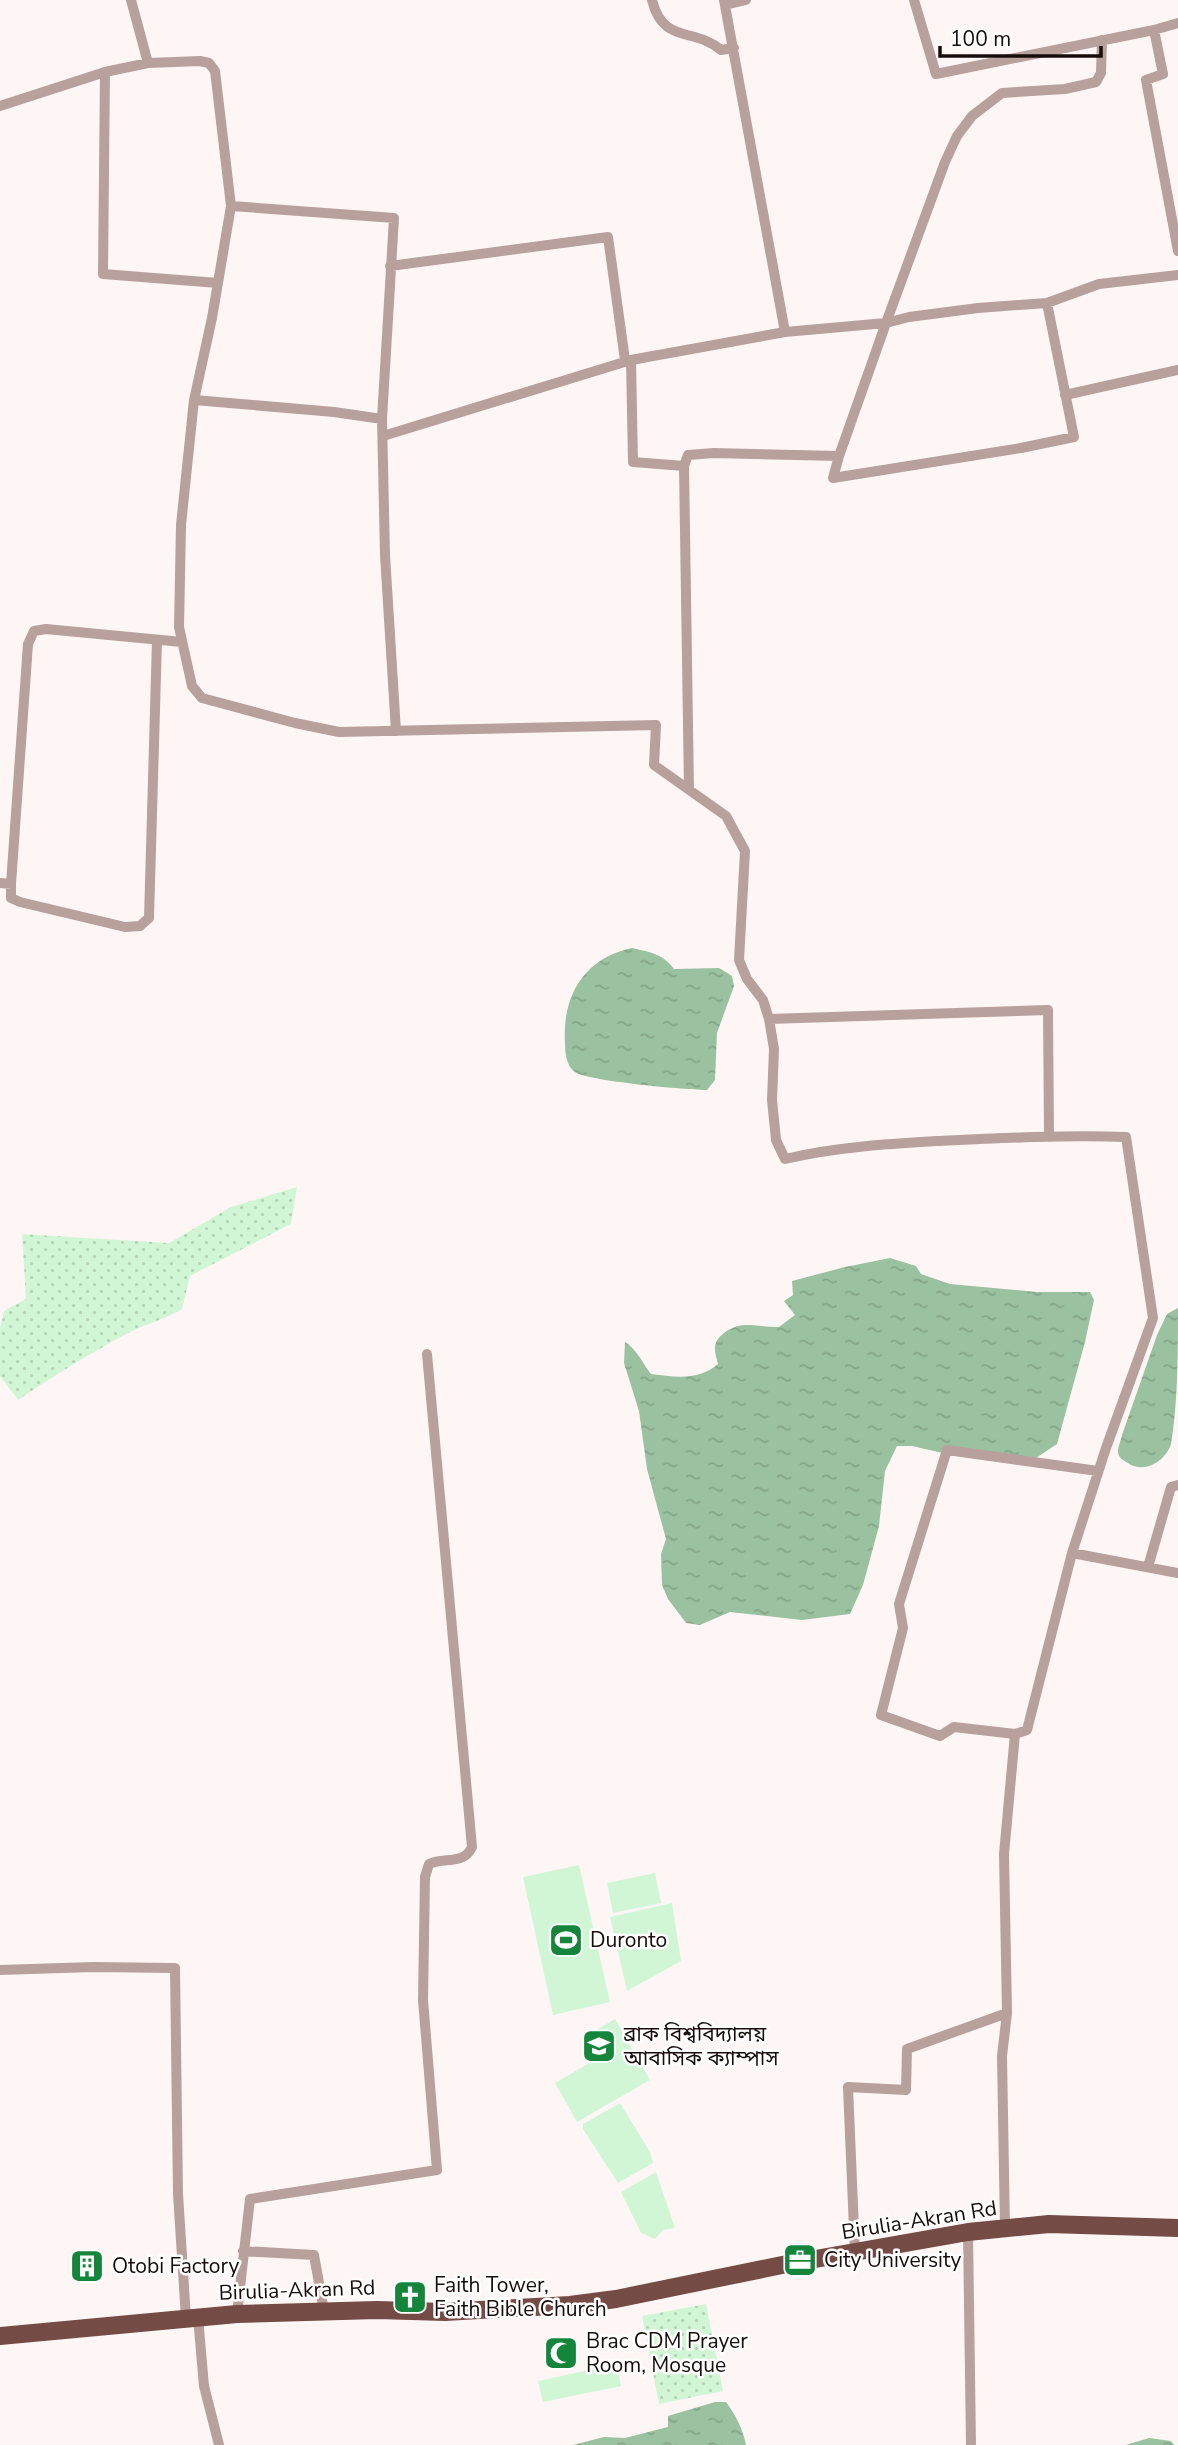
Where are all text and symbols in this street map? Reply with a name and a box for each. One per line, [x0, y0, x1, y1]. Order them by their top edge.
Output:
scale bar [940, 14, 1101, 58]
text: 100 m [950, 25, 1011, 53]
sports icon: Duronto [547, 1921, 585, 1959]
place label: Duronto [590, 1926, 667, 1954]
place label: ব্রাক বিশ্ববিদ্যালয় আবাসিক ক্যাম্পাস [623, 2020, 779, 2072]
school or university icon: ব্রাক বিশ্ববিদ্যালয় আবাসিক ক্যাম্পাস [580, 2027, 618, 2065]
street label: Birulia-Akran Rd [839, 2194, 999, 2246]
office icon: City University [781, 2241, 819, 2279]
place label: City University [824, 2246, 961, 2274]
building icon: Otobi Factory [68, 2247, 106, 2285]
place label: Otobi Factory [112, 2252, 240, 2280]
place label: Faith Tower, Faith Bible Church [434, 2271, 607, 2323]
street label: Birulia-Akran Rd [218, 2273, 376, 2307]
church icon: Faith Tower, Faith Bible Church [391, 2278, 429, 2316]
place label: Brac CDM Prayer Room, Mosque [586, 2327, 748, 2379]
mosque icon: Brac CDM Prayer Room, Mosque [542, 2334, 580, 2372]

